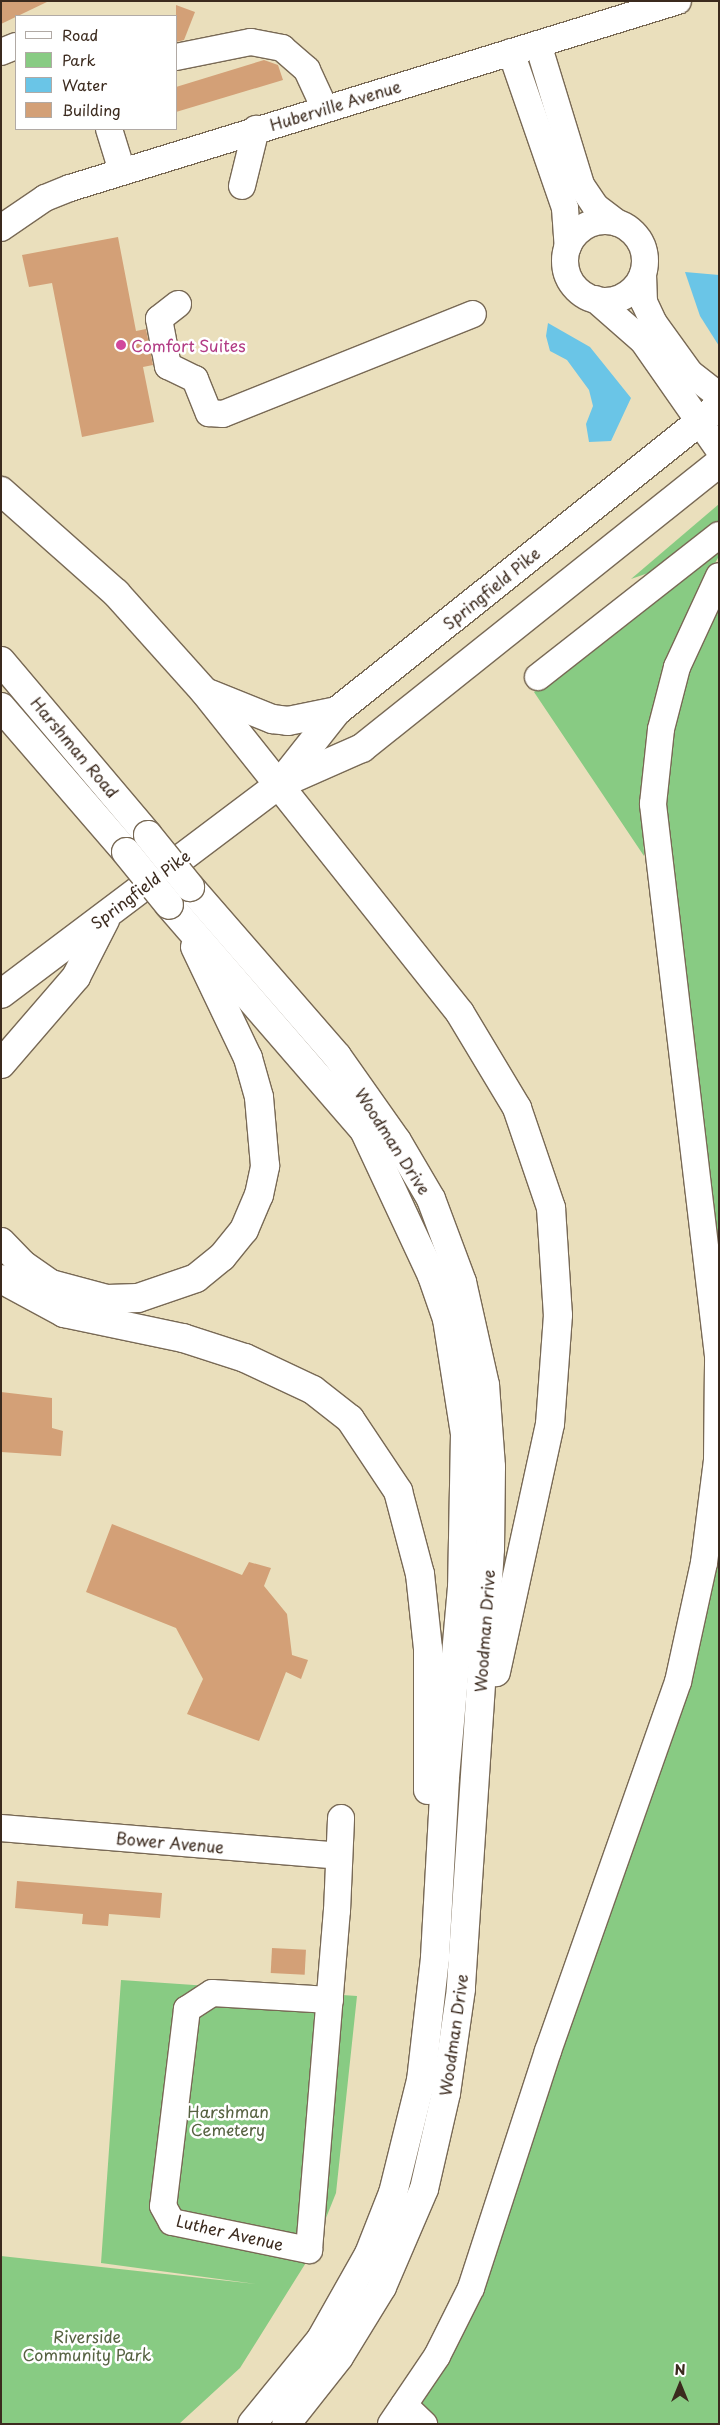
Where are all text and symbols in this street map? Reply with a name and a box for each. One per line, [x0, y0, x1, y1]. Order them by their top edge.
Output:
legend [15, 15, 178, 130]
text: Road [62, 23, 98, 46]
text: Park [62, 48, 96, 71]
text: Water [62, 73, 107, 96]
street label: Huberville Avenue [267, 76, 403, 134]
text: Building [62, 98, 121, 121]
place label: Comfort Suites [131, 335, 246, 355]
marker: Comfort Suites [115, 339, 127, 351]
street label: Springfield Pike [439, 543, 543, 633]
street label: Harshman Road [27, 693, 123, 801]
street label: Springfield Pike [87, 845, 193, 933]
street label: Woodman Drive [352, 1084, 434, 1198]
street label: Woodman Drive [470, 1569, 498, 1693]
street label: Bower Avenue [115, 1828, 225, 1856]
street label: Woodman Drive [435, 1973, 471, 2097]
park label: Harshman Cemetery [187, 2101, 269, 2139]
street label: Luther Avenue [175, 2210, 285, 2254]
park label: Riverside Community Park [22, 2326, 152, 2364]
text: N [674, 2359, 686, 2380]
north arrow [655, 2360, 705, 2410]

